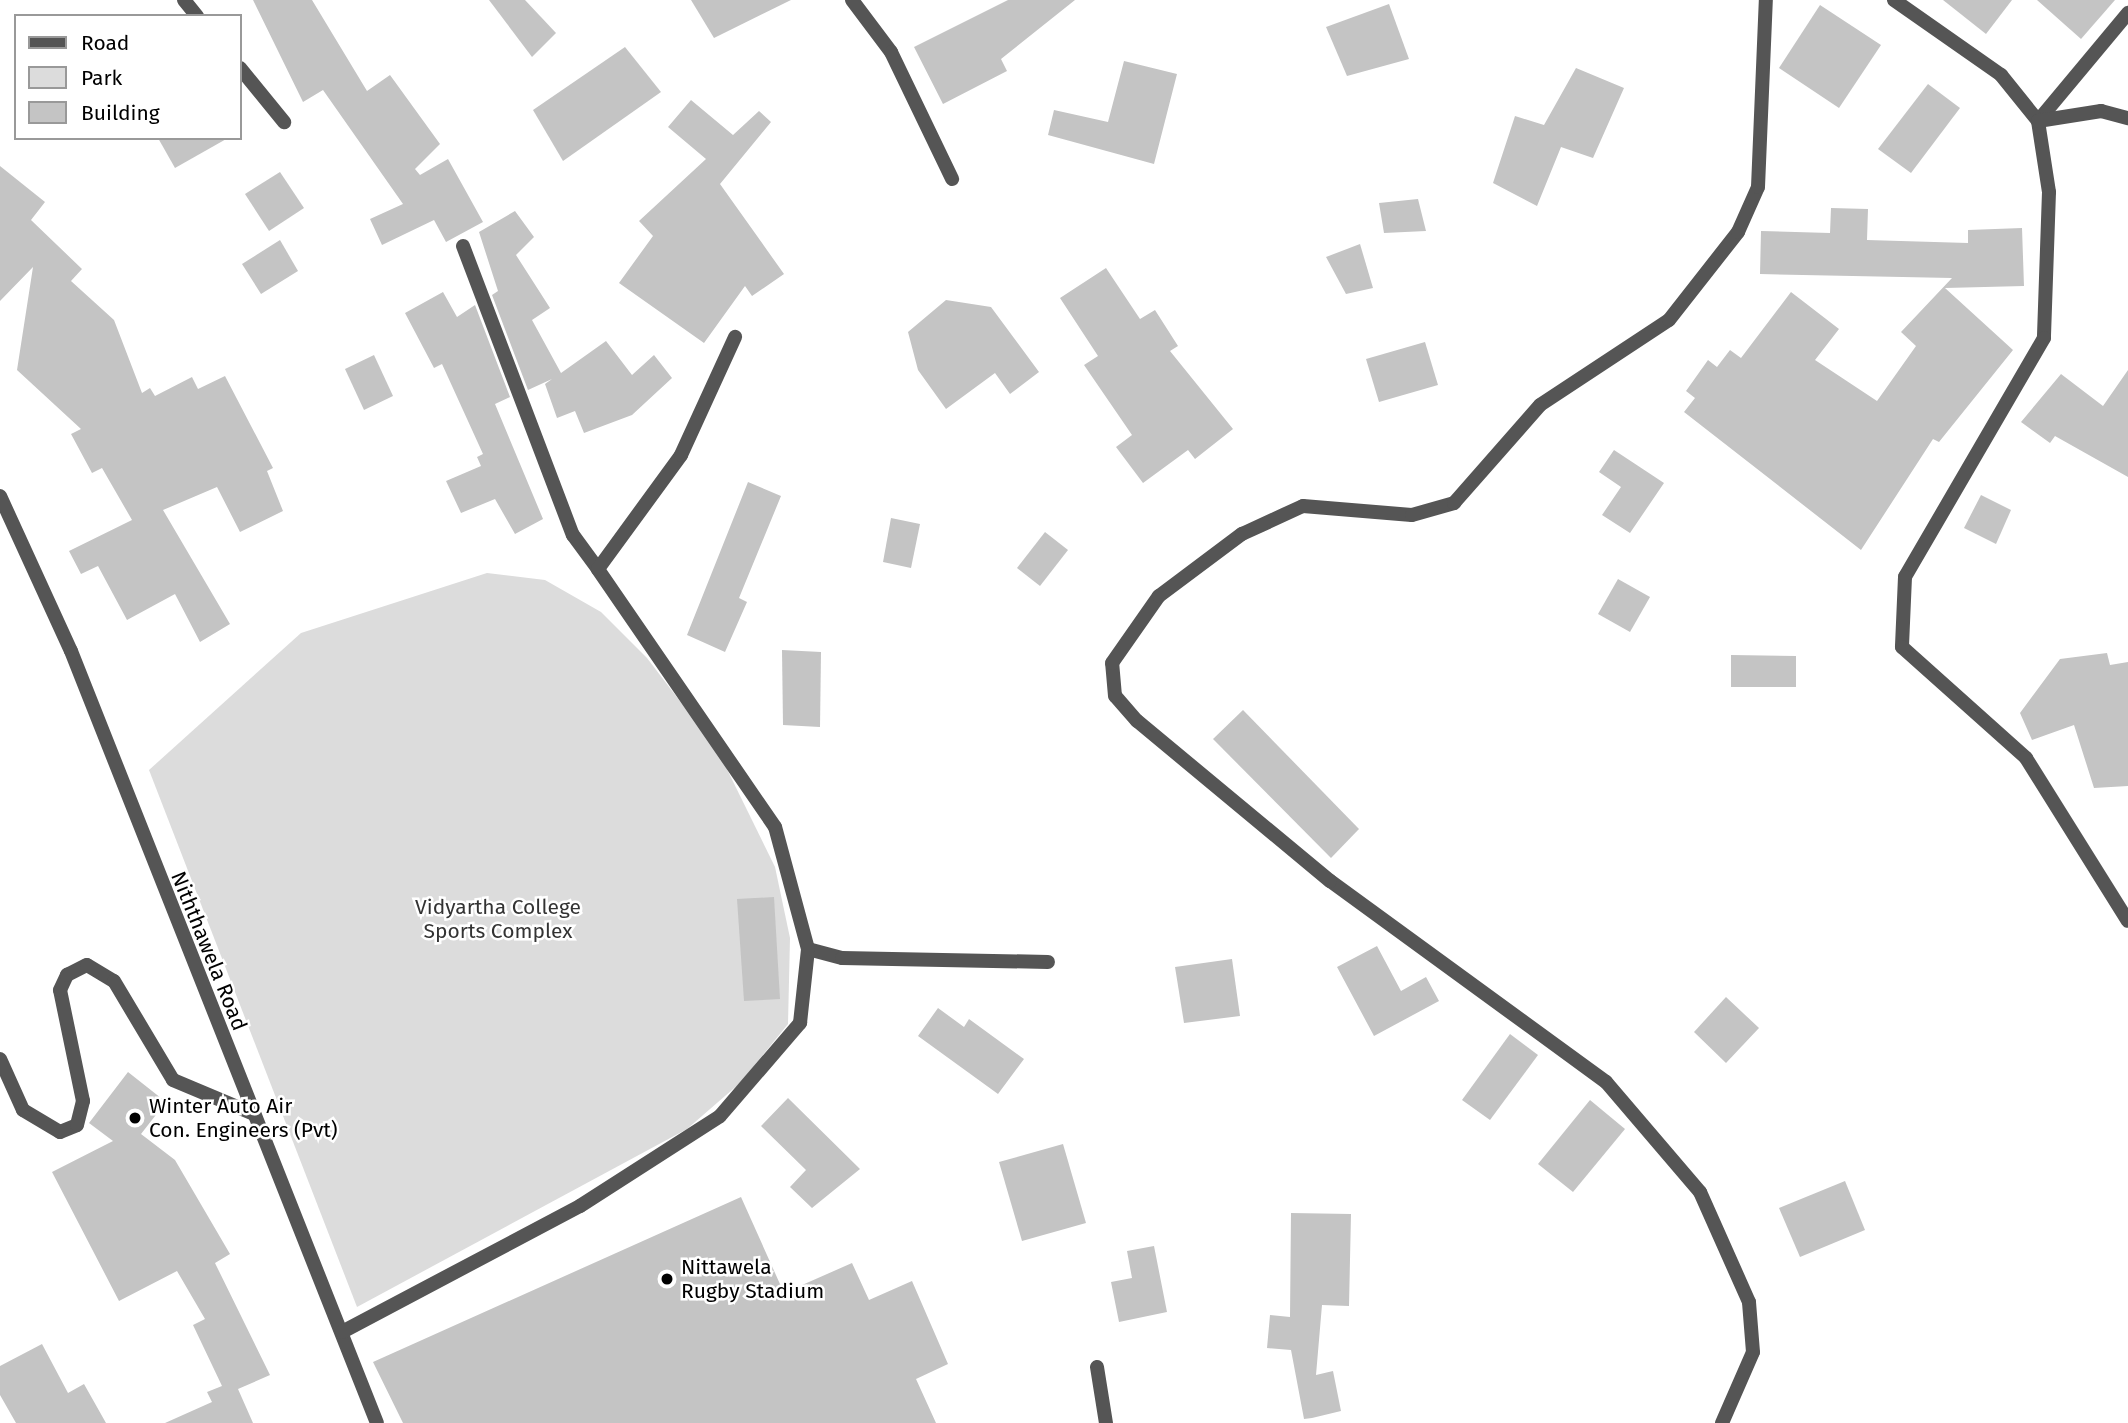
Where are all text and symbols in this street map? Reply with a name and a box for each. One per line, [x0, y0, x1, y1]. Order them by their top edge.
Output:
legend [14, 14, 242, 140]
text: Road [81, 30, 129, 56]
text: Park [81, 65, 122, 91]
text: Building [81, 100, 160, 126]
street label: Niththawela Road [166, 868, 252, 1034]
park label: Vidyartha College Sports Complex [415, 894, 581, 944]
place label: Winter Auto Air Con. Engineers (Pvt) [149, 1093, 338, 1143]
marker: Winter Auto Air Con. Engineers (Pvt) [127, 1110, 143, 1126]
place label: Nittawela Rugby Stadium [681, 1254, 824, 1304]
marker: Nittawela Rugby Stadium [659, 1271, 675, 1287]

